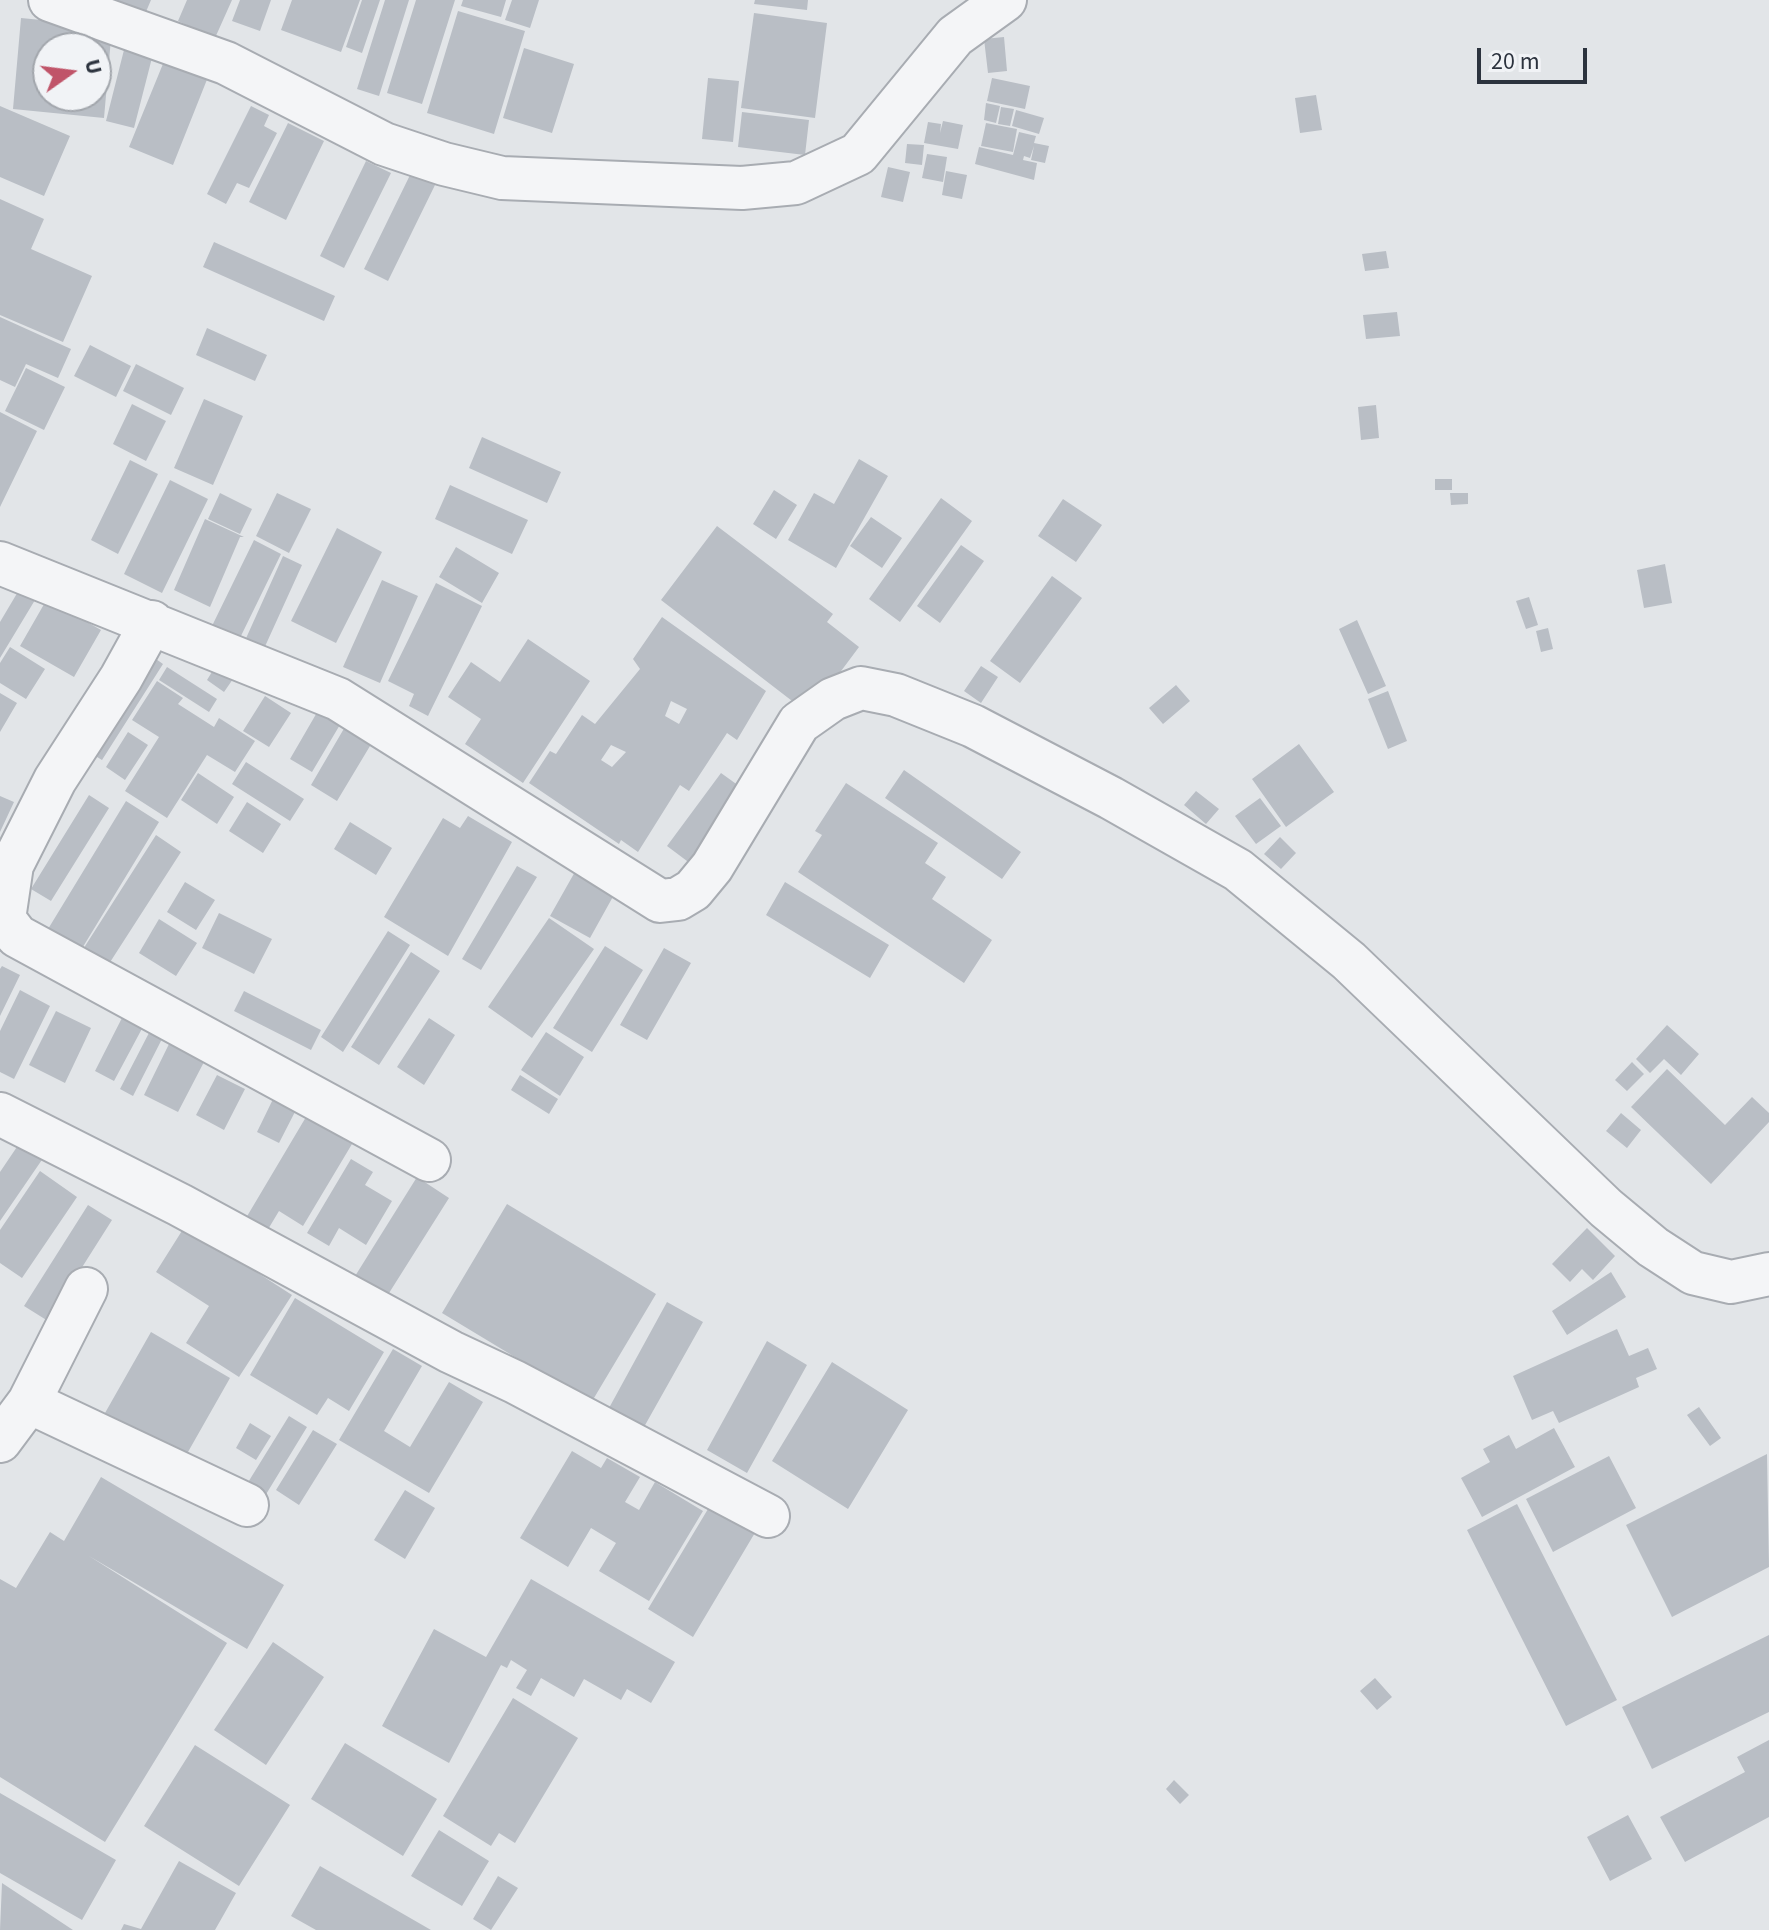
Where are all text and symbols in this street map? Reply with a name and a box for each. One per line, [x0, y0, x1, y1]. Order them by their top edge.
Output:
north arrow [32, 32, 112, 112]
scale bar [1481, 32, 1591, 82]
text: 20 m [1491, 44, 1540, 79]
text: U [76, 56, 111, 78]

